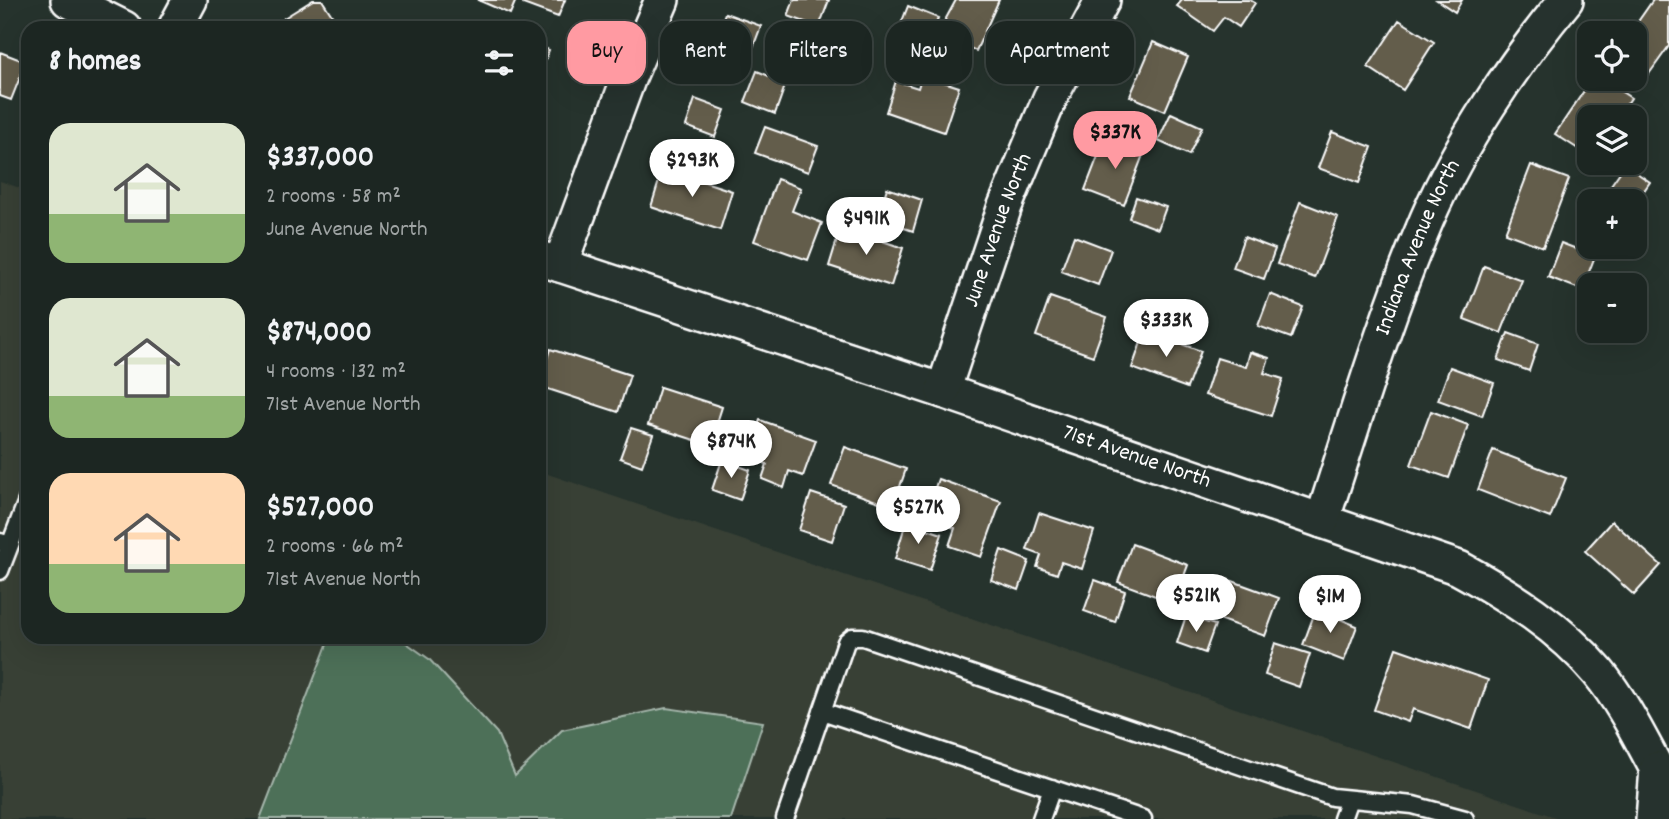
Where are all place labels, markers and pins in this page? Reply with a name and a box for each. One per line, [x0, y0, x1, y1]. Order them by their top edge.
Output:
pin: $337K [1066, 111, 1164, 171]
pin: $293K [643, 140, 741, 199]
pin: $491K [817, 198, 915, 257]
pin: $333K [1117, 300, 1215, 359]
pin: $874K [682, 420, 780, 480]
pin: $527K [869, 486, 967, 546]
pin: $521K [1147, 574, 1245, 634]
pin: $1M [1296, 576, 1364, 635]

